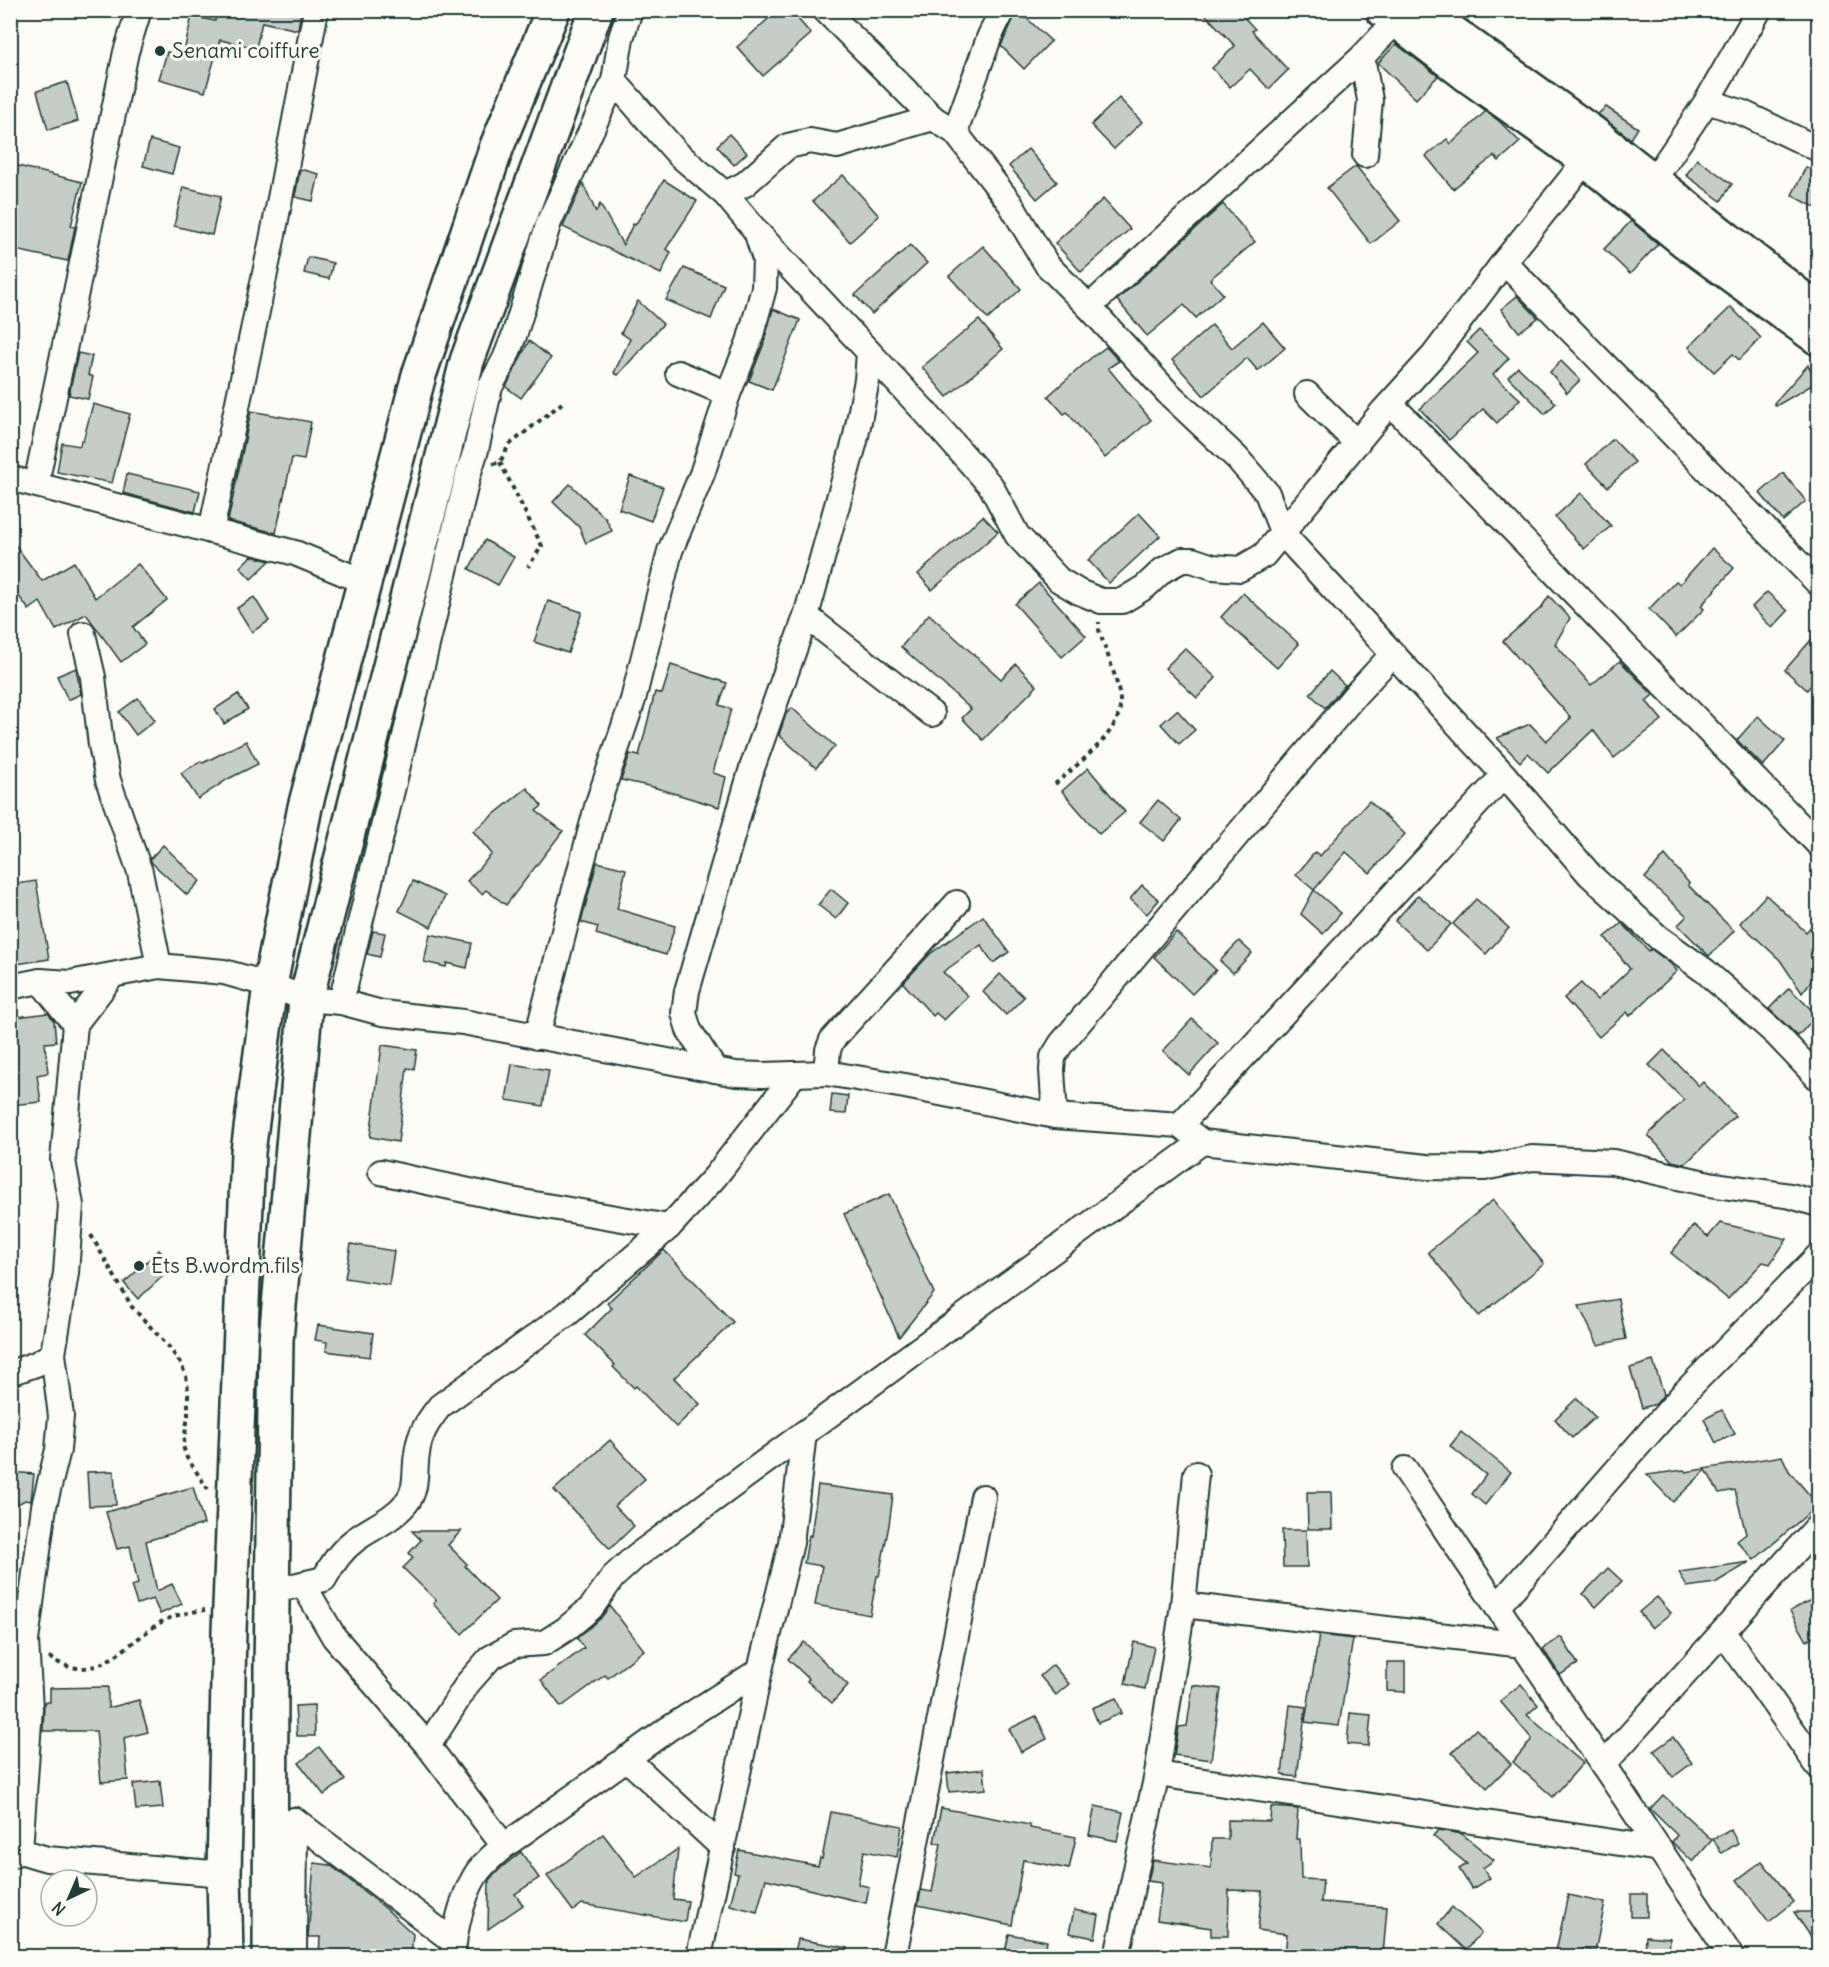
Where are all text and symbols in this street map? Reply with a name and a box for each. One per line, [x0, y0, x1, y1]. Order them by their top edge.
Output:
place label: Senami coiffure [172, 37, 320, 64]
marker: Senami coiffure [153, 44, 167, 58]
place label: Ets B.wordm.fils [151, 1252, 300, 1279]
marker: Ets B.wordm.fils [132, 1259, 146, 1273]
north arrow [39, 1868, 99, 1928]
text: N [48, 1898, 70, 1920]

